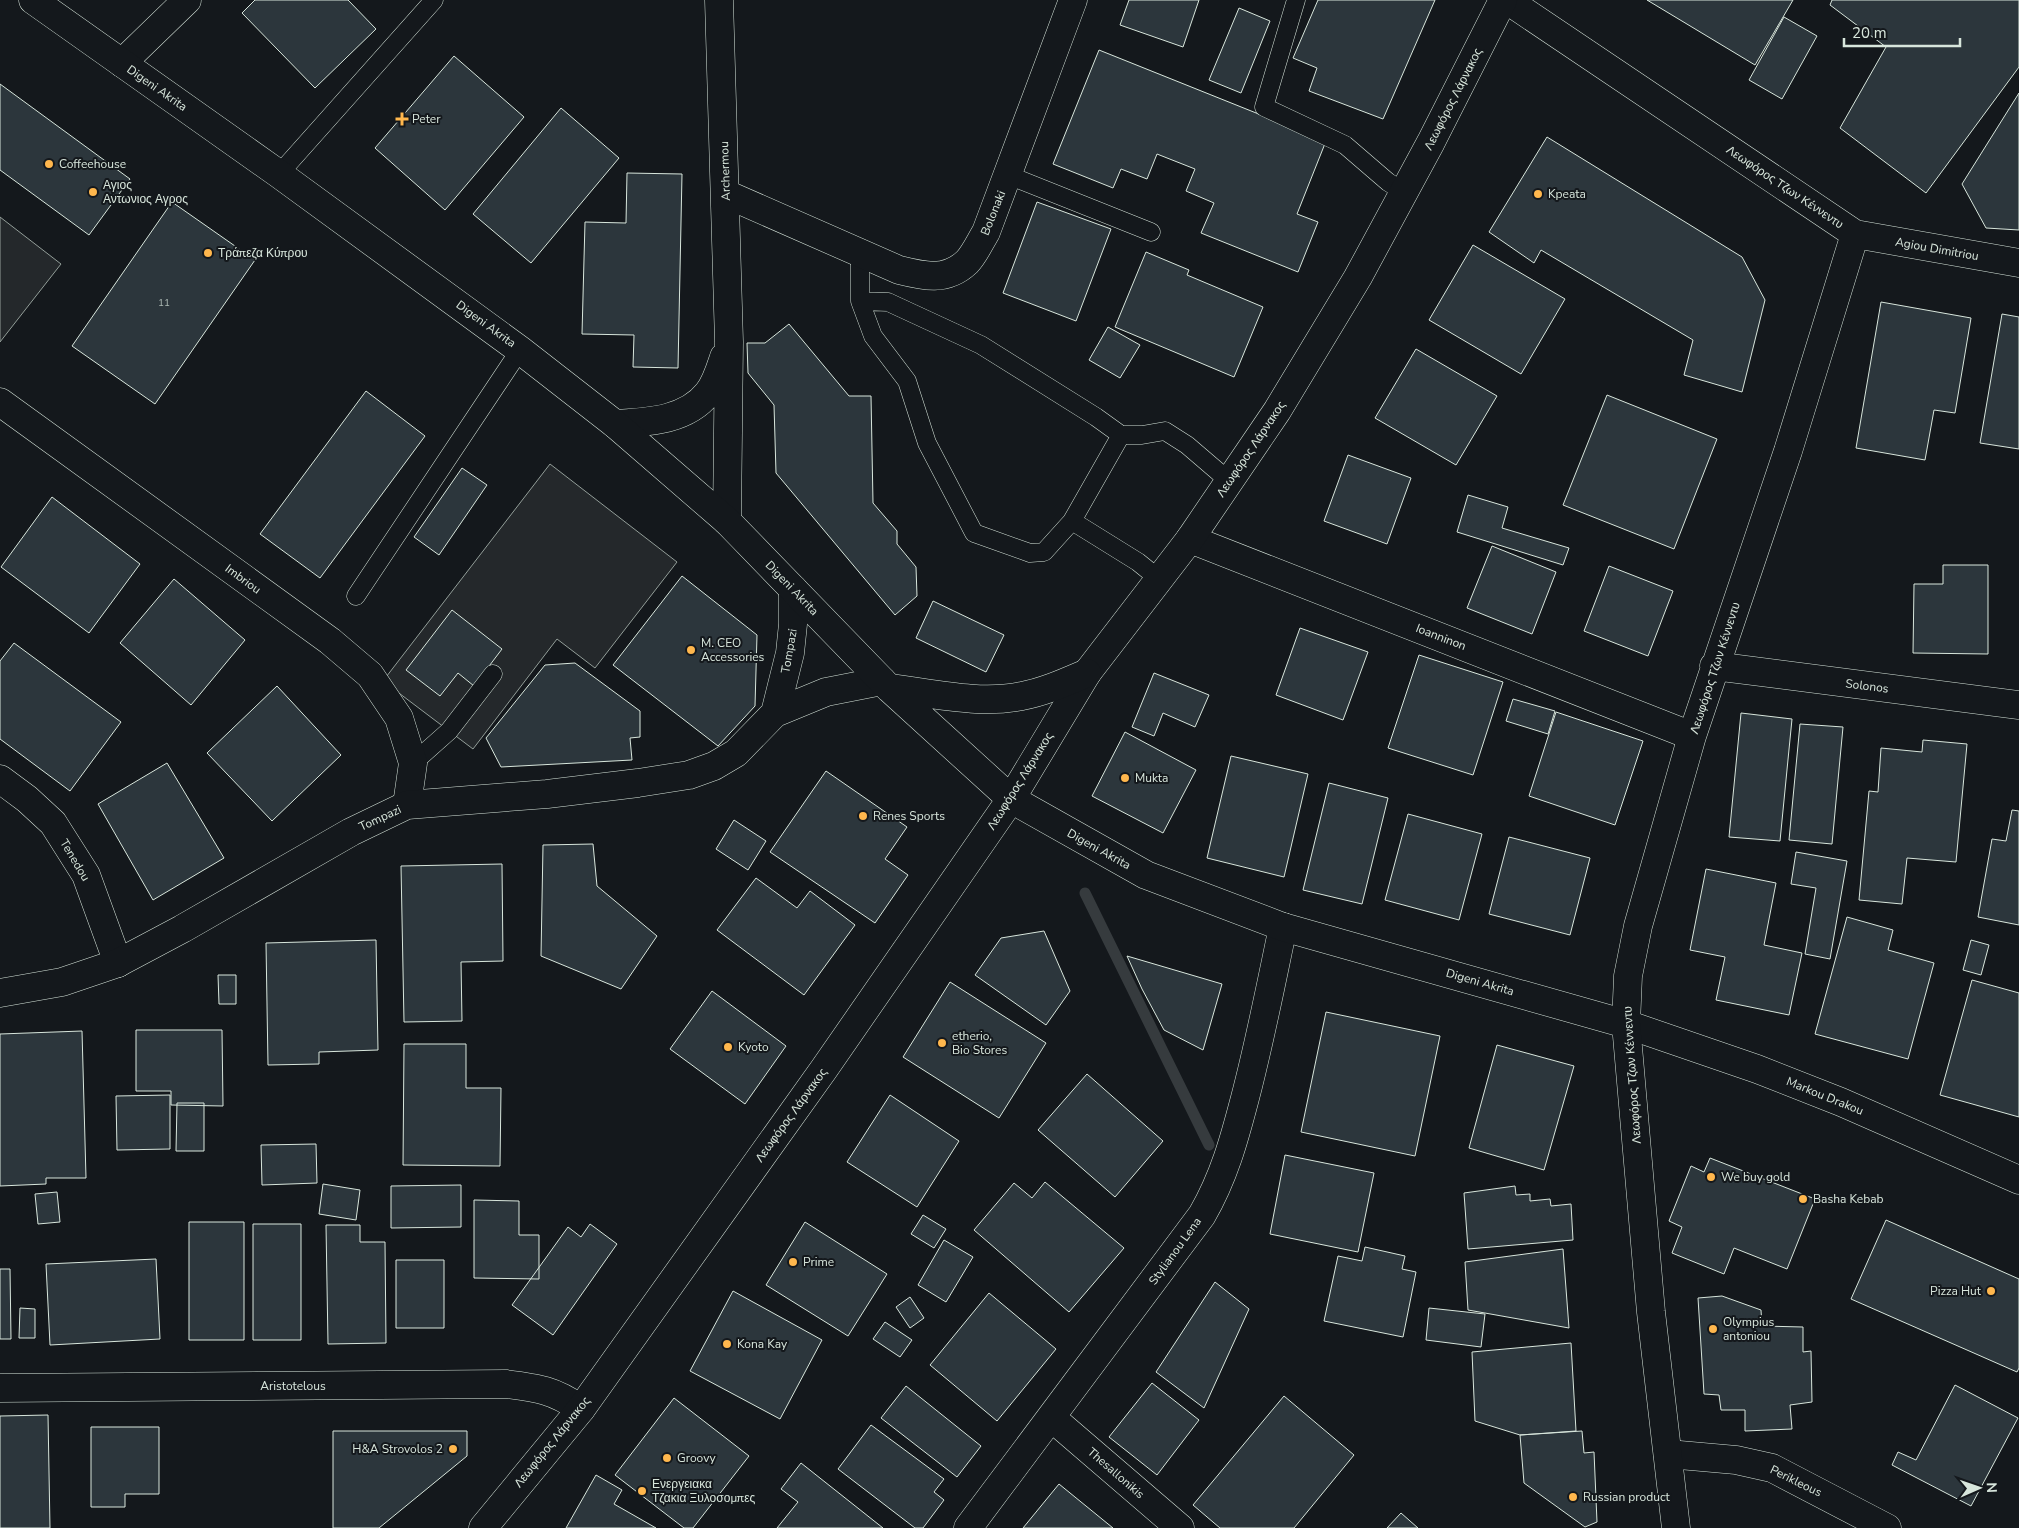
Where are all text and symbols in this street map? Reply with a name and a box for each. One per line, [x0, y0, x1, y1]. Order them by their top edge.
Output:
scale bar [1844, 15, 1960, 47]
text: 20 m [1852, 23, 1887, 43]
street label: Λεωφόρος Λάρνακος [1420, 45, 1486, 153]
street label: Digeni Akrita [124, 61, 190, 115]
place label: Peter [412, 111, 441, 127]
marker: Peter [396, 113, 408, 125]
street label: Archermou [716, 141, 734, 201]
street label: Λεωφόρος Τζων Κέννεντυ [1723, 142, 1847, 232]
place label: Coffeehouse [59, 156, 126, 172]
marker: Coffeehouse [43, 158, 55, 170]
place label: Αγιος Αντωνιος Αγρος [103, 177, 188, 207]
marker: Αγιος Αντωνιος Αγρος [87, 186, 99, 198]
place label: Kpeata [1548, 186, 1586, 202]
street label: Bolonaki [977, 188, 1009, 238]
marker: Kpeata [1532, 188, 1544, 200]
street label: Agiou Dimitriou [1894, 234, 1980, 264]
place label: Τράπεζα Κύπρου [218, 245, 308, 261]
marker: Τράπεζα Κύπρου [202, 247, 214, 259]
house number: 11 [158, 296, 170, 310]
street label: Digeni Akrita [453, 297, 519, 351]
street label: Λεωφόρος Λάρνακος [1213, 398, 1289, 500]
street label: Digeni Akrita [762, 557, 822, 619]
street label: Imbriou [222, 561, 264, 597]
street label: Λεωφόρος Τζων Κέννεντυ [1686, 600, 1744, 736]
street label: Ioanninon [1413, 620, 1469, 654]
street label: Tompazi [777, 627, 801, 675]
place label: M. CEO Accessories [701, 635, 765, 665]
marker: M. CEO Accessories [685, 644, 697, 656]
street label: Solonos [1844, 675, 1890, 697]
street label: Λεωφόρος Λάρνακος [983, 729, 1057, 833]
place label: Mukta [1135, 770, 1168, 786]
marker: Mukta [1119, 772, 1131, 784]
street label: Tompazi [356, 801, 404, 835]
place label: Renes Sports [873, 808, 945, 824]
marker: Renes Sports [857, 810, 869, 822]
street label: Digeni Akrita [1064, 825, 1134, 873]
street label: Tenedou [56, 836, 94, 884]
street label: Digeni Akrita [1444, 965, 1516, 999]
street label: Λεωφόρος Τζων Κέννεντυ [1619, 1006, 1645, 1144]
place label: etherio, Bio Stores [952, 1028, 1007, 1058]
marker: etherio, Bio Stores [936, 1037, 948, 1049]
place label: Kyoto [738, 1039, 769, 1055]
marker: Kyoto [722, 1041, 734, 1053]
street label: Λεωφόρος Λάρνακος [751, 1065, 831, 1165]
street label: Markou Drakou [1784, 1073, 1866, 1119]
place label: We buy gold [1721, 1169, 1790, 1185]
marker: We buy gold [1705, 1171, 1717, 1183]
place label: Basha Kebab [1813, 1191, 1884, 1207]
marker: Basha Kebab [1797, 1193, 1809, 1205]
street label: Stylianou Lena [1145, 1214, 1205, 1288]
place label: Prime [803, 1254, 834, 1270]
marker: Prime [787, 1256, 799, 1268]
place label: Pizza Hut [1930, 1283, 1982, 1299]
marker: Pizza Hut [1985, 1285, 1997, 1297]
place label: Olympius antoniou [1723, 1314, 1775, 1344]
marker: Olympius antoniou [1707, 1323, 1719, 1335]
place label: Kona Kay [737, 1336, 788, 1352]
marker: Kona Kay [721, 1338, 733, 1350]
street label: Aristotelous [260, 1378, 326, 1394]
street label: Λεωφόρος Λάρνακος [510, 1393, 594, 1491]
place label: H&A Strovolos 2 [352, 1441, 443, 1457]
marker: H&A Strovolos 2 [447, 1443, 459, 1455]
street label: Thesallonikis [1084, 1444, 1148, 1502]
place label: Groovy [677, 1450, 717, 1466]
marker: Groovy [661, 1452, 673, 1464]
street label: Perikleous [1767, 1462, 1825, 1501]
north arrow [1954, 1463, 2004, 1513]
place label: Ενεργειακα Τζακια Ξυλοσομπες [652, 1476, 756, 1506]
text: N [1982, 1482, 2001, 1493]
marker: Ενεργειακα Τζακια Ξυλοσομπες [636, 1485, 648, 1497]
place label: Russian product [1583, 1489, 1671, 1505]
marker: Russian product [1567, 1491, 1579, 1503]

